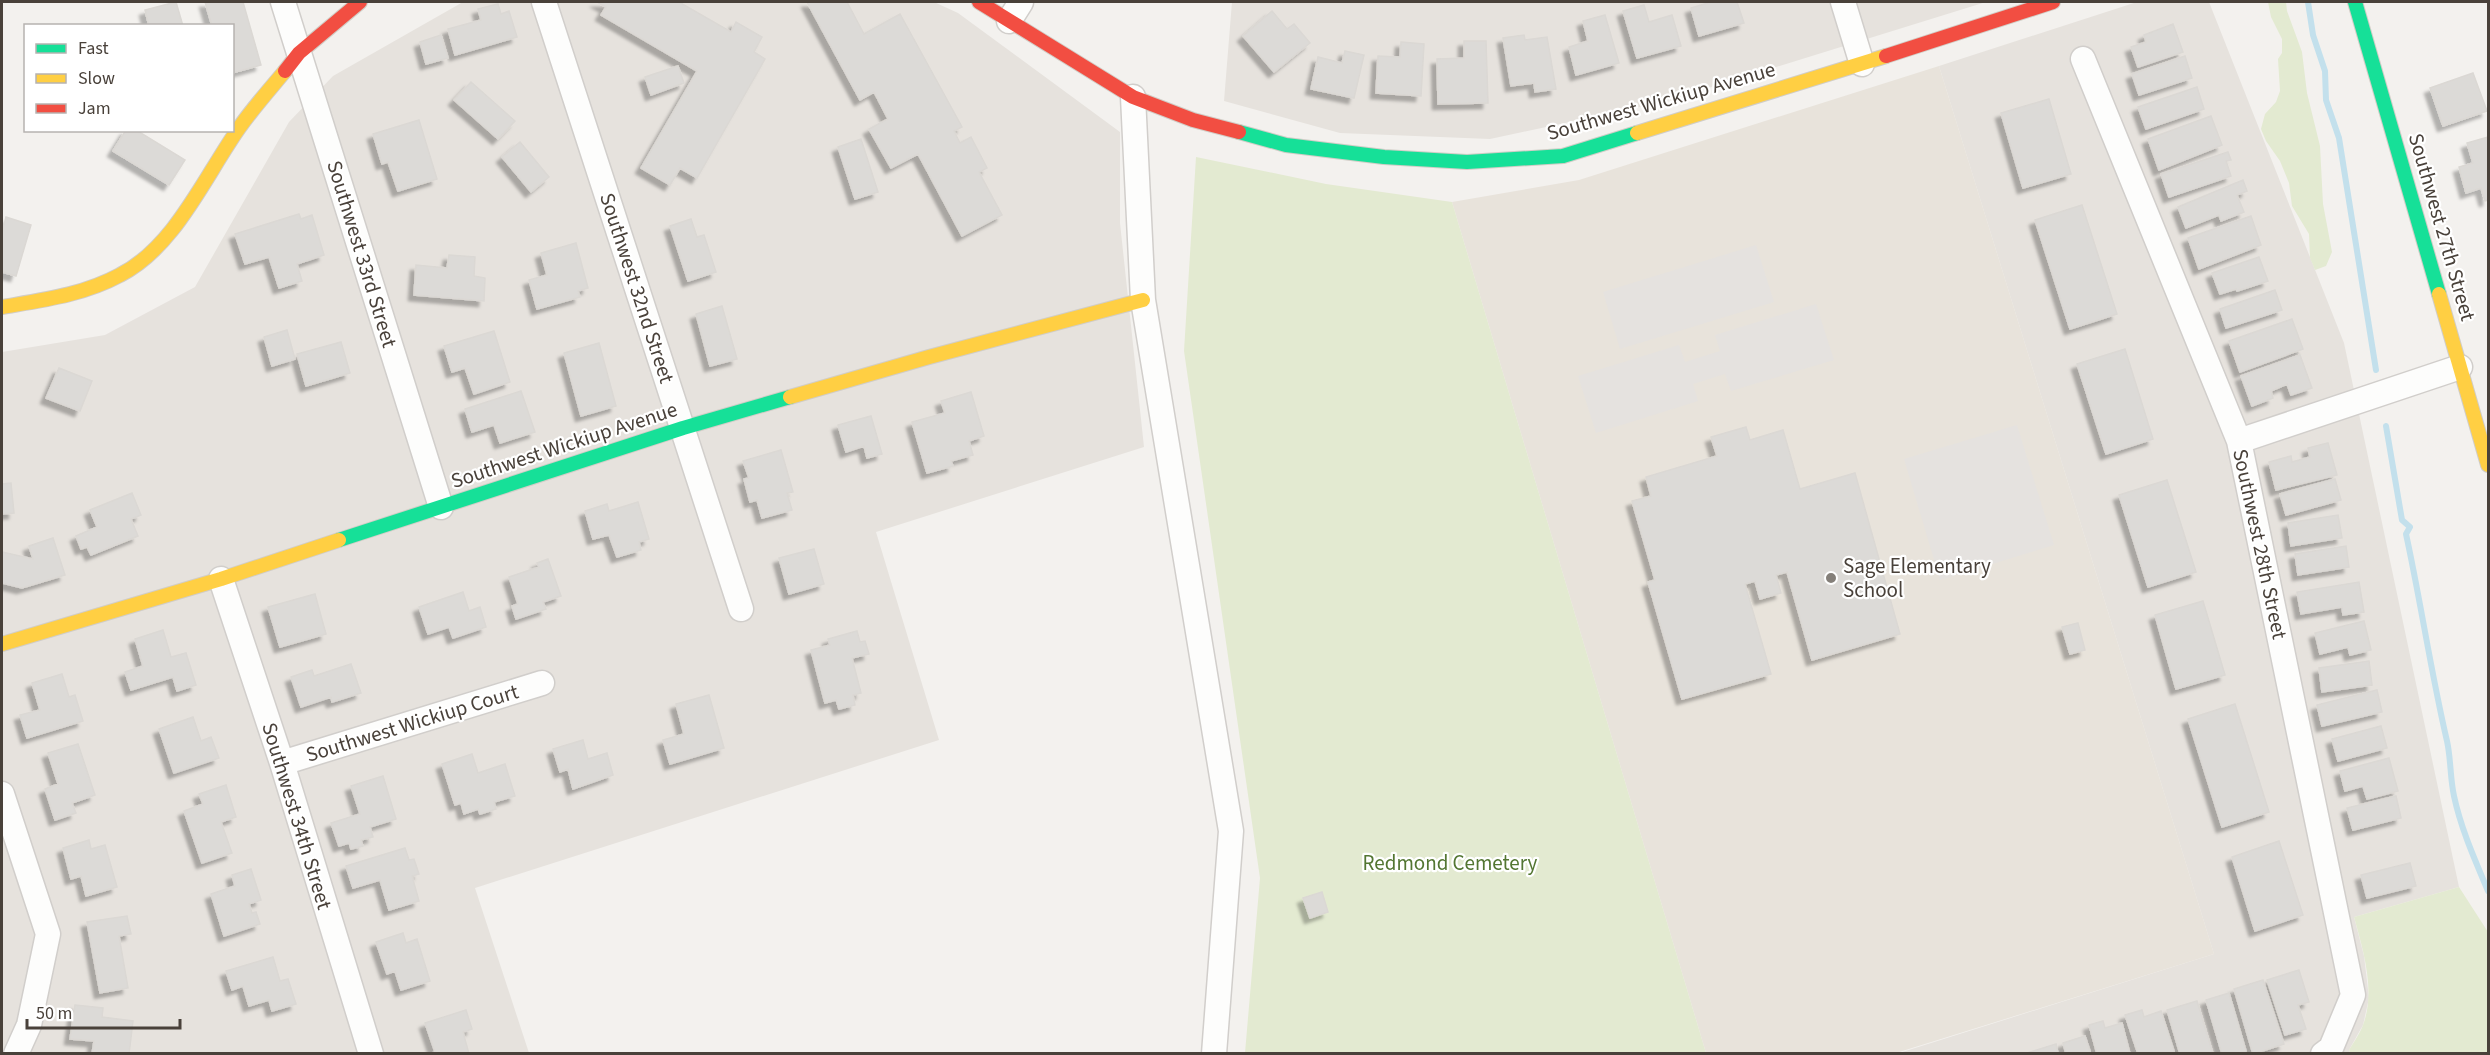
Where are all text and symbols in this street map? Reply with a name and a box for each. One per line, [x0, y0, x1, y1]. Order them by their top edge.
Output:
legend [24, 24, 234, 132]
text: Fast [78, 36, 109, 61]
street label: Southwest Wickiup Avenue [1543, 54, 1779, 148]
text: Slow [78, 66, 115, 91]
text: Jam [78, 96, 111, 121]
street label: Southwest 27th Street [2401, 130, 2483, 324]
street label: Southwest 33rd Street [319, 157, 405, 351]
street label: Southwest 32nd Street [592, 189, 682, 387]
street label: Southwest Wickiup Avenue [447, 394, 681, 496]
street label: Southwest 28th Street [2225, 446, 2295, 642]
place label: Sage Elementary School [1843, 551, 1991, 605]
marker: Sage Elementary School [1824, 571, 1838, 585]
street label: Southwest Wickiup Court [302, 676, 522, 770]
street label: Southwest 34th Street [254, 719, 340, 913]
park label: Redmond Cemetery [1363, 848, 1538, 878]
scale bar [27, 992, 180, 1030]
text: 50 m [36, 1001, 72, 1026]

